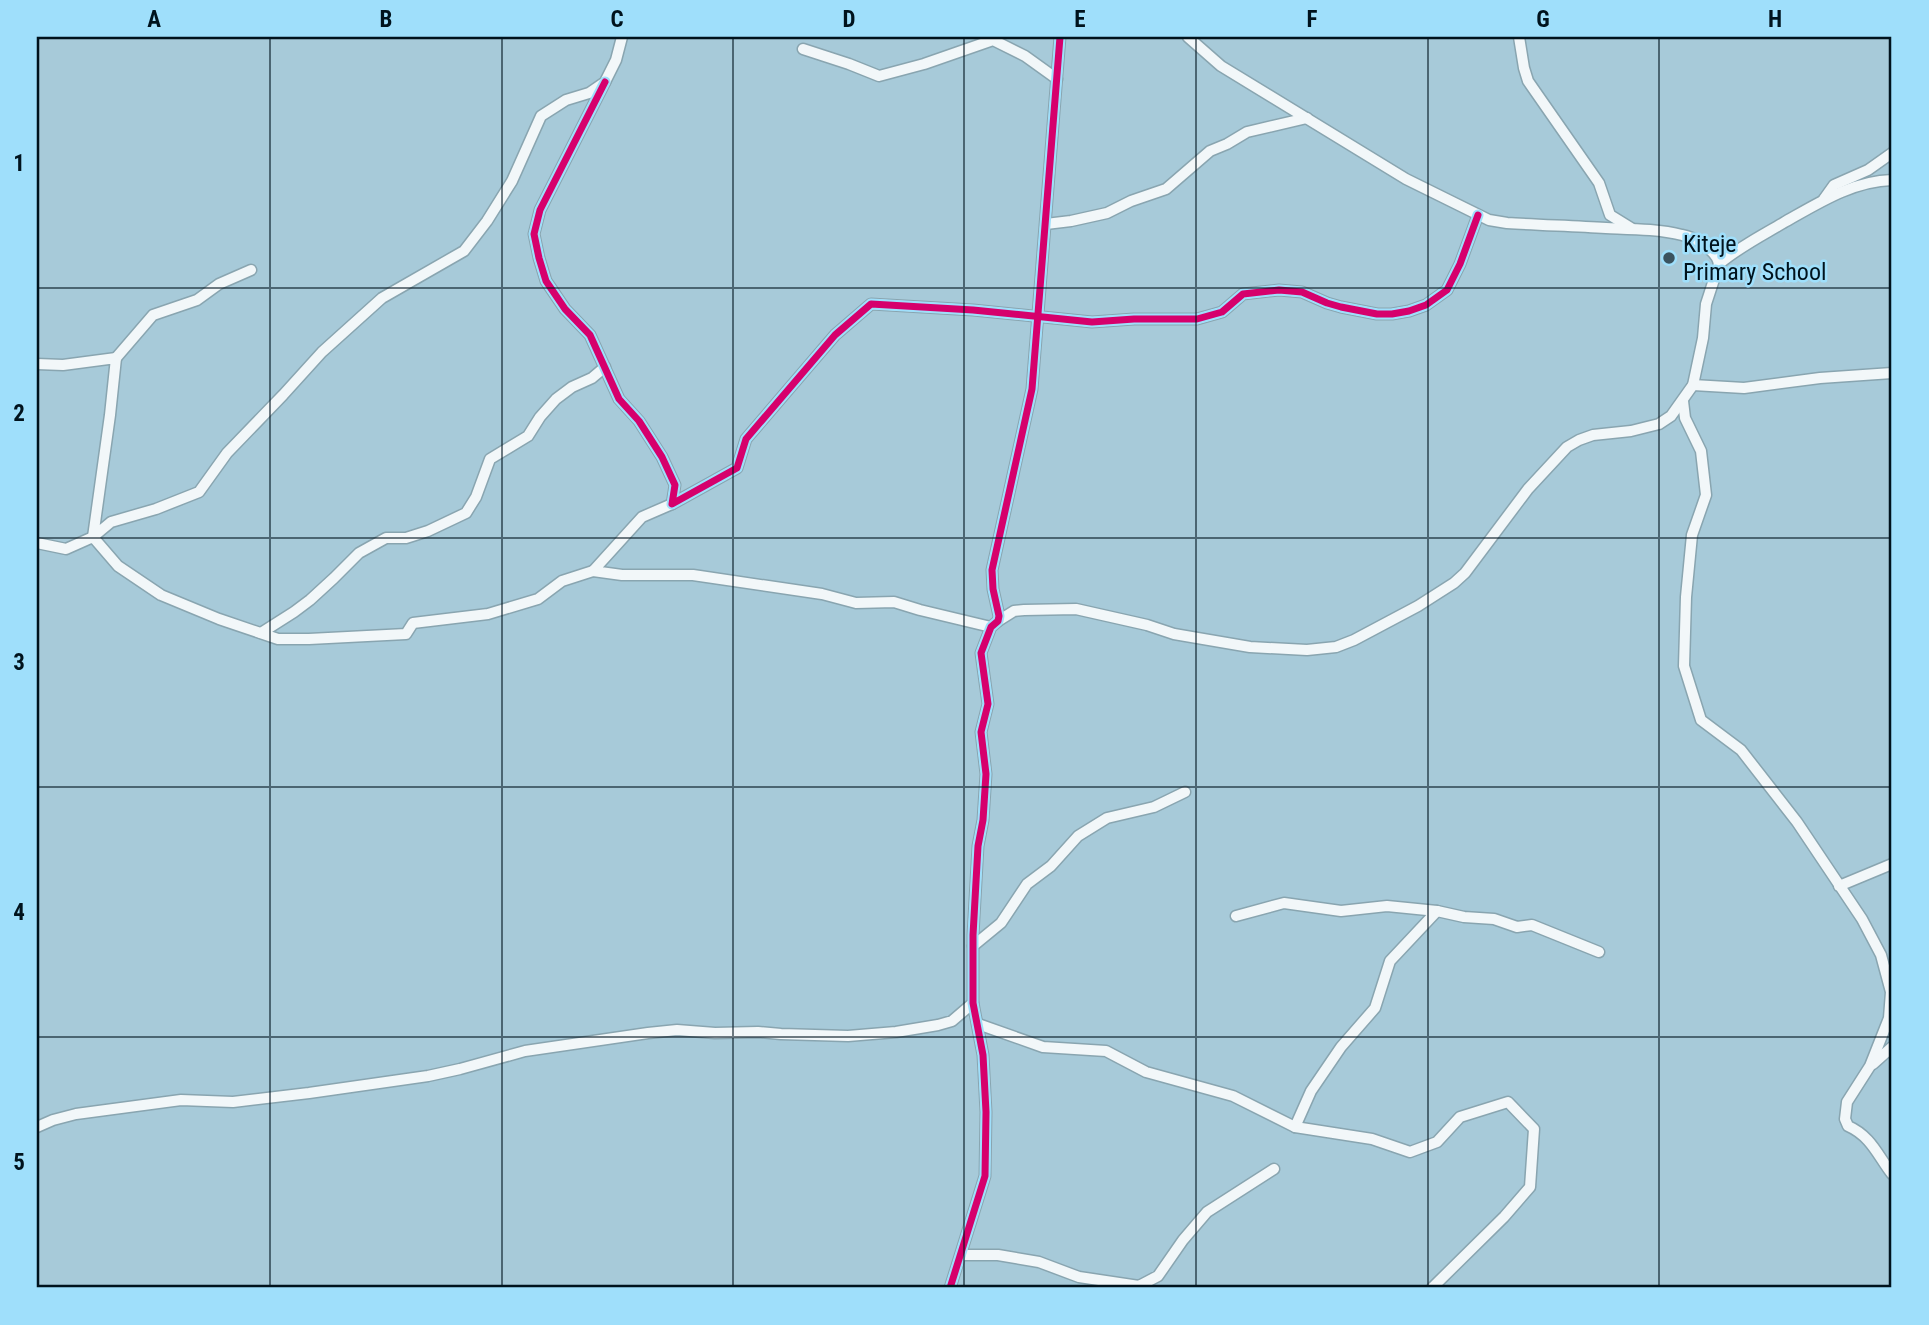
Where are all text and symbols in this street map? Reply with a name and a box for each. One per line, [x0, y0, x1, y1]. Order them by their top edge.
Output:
text: A [147, 6, 161, 33]
text: B [380, 6, 392, 33]
text: C [610, 6, 624, 33]
text: D [843, 6, 856, 33]
text: E [1074, 6, 1086, 33]
text: F [1307, 6, 1318, 33]
text: G [1536, 6, 1550, 33]
text: H [1768, 6, 1782, 33]
text: 1 [13, 150, 25, 177]
place label: Kiteje Primary School [1683, 230, 1826, 286]
marker: Kiteje Primary School [1661, 250, 1677, 266]
text: 2 [13, 400, 25, 427]
text: 3 [13, 649, 25, 676]
text: 4 [13, 899, 25, 926]
text: 5 [13, 1149, 25, 1176]

